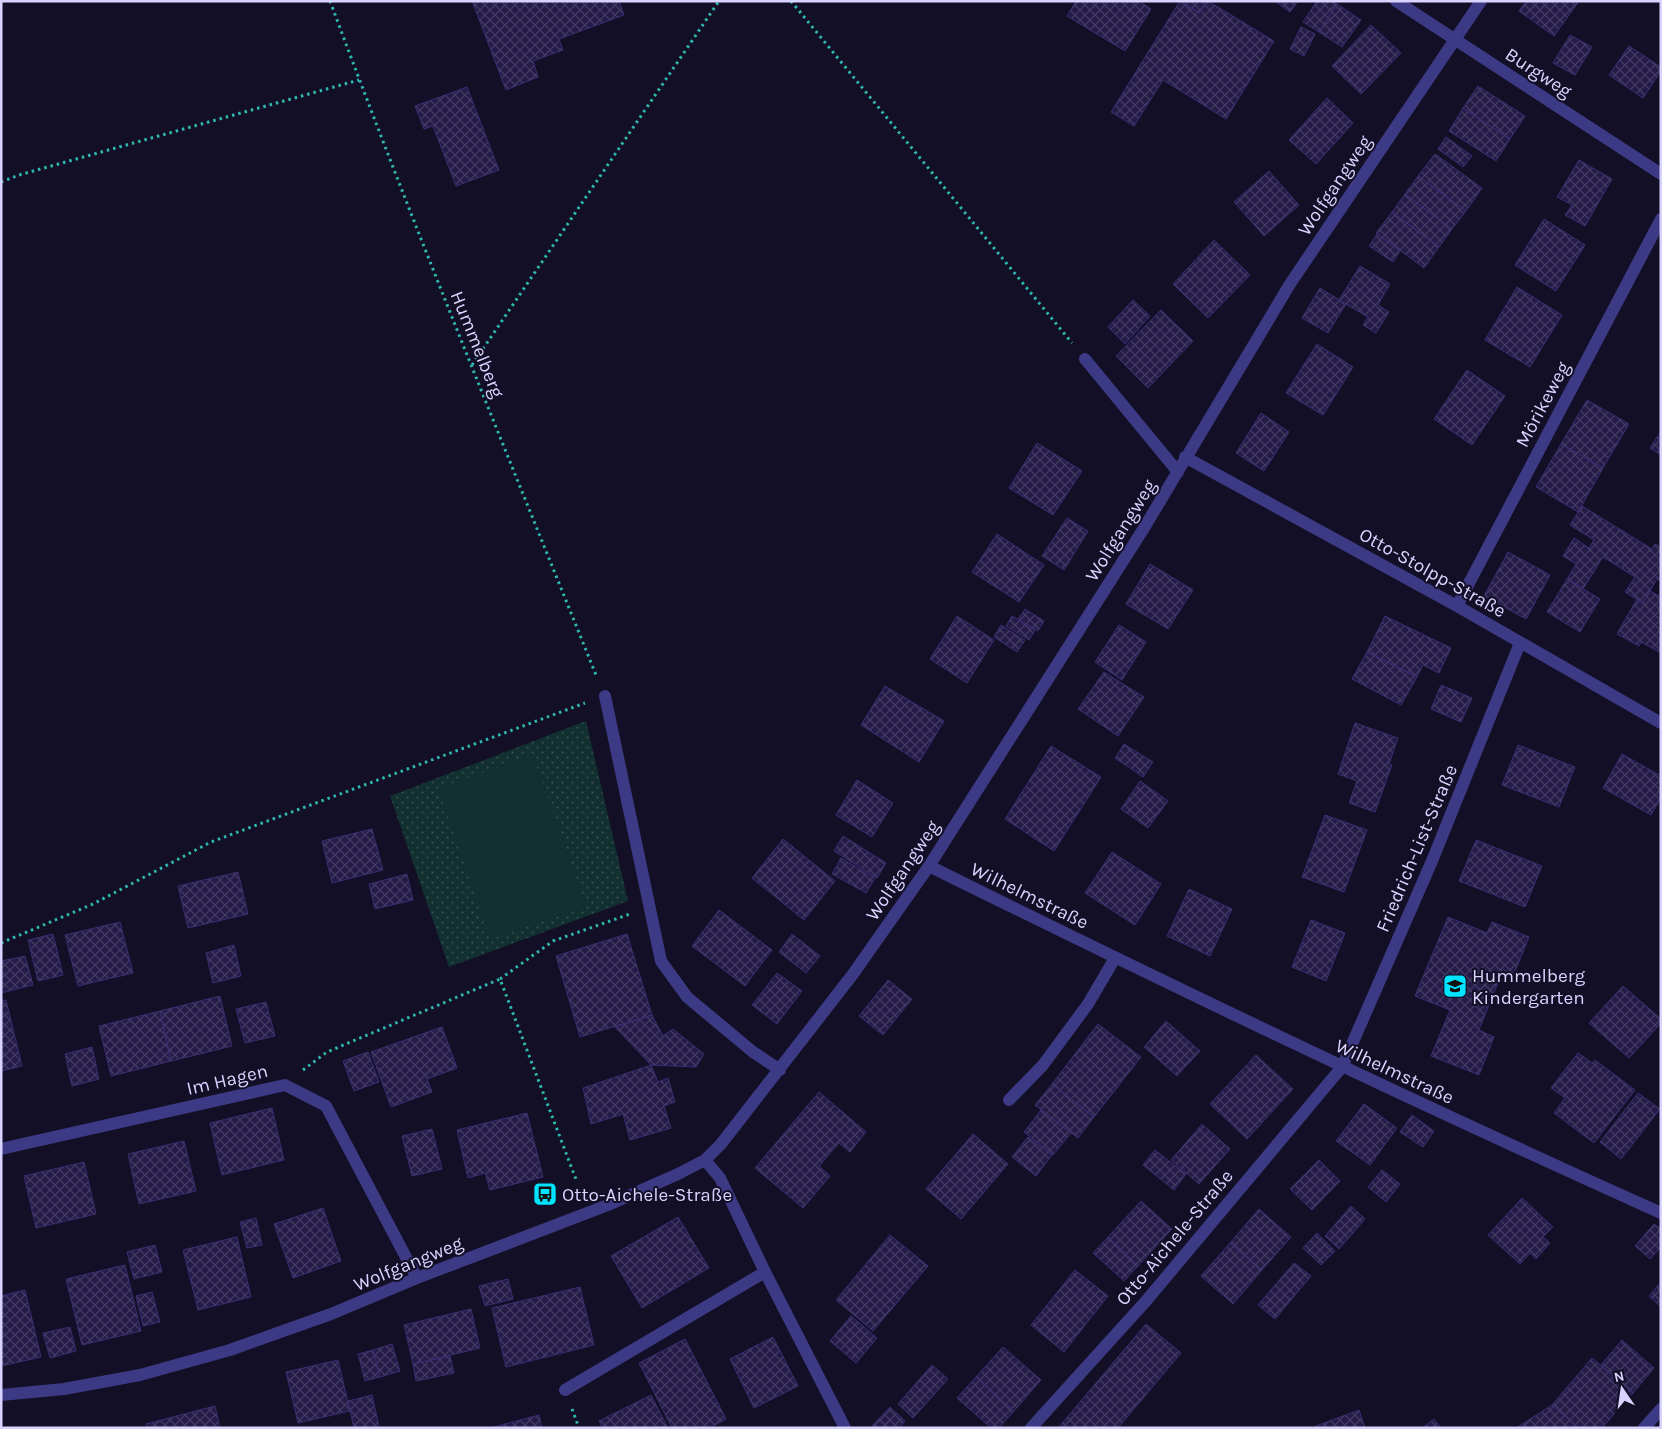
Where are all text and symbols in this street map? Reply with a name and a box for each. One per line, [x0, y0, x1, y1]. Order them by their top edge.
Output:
street label: Burgweg [1501, 43, 1576, 103]
street label: Wolfgangweg [1293, 131, 1376, 240]
street label: Hummelberg [446, 288, 509, 401]
street label: Mörikeweg [1511, 358, 1575, 451]
street label: Wolfgangweg [1081, 475, 1161, 585]
street label: Otto-Stolpp-Straße [1355, 523, 1510, 622]
street label: Friedrich-List-Straße [1372, 761, 1462, 935]
street label: Wolfgangweg [861, 816, 944, 925]
street label: Wilhelmstraße [967, 858, 1092, 934]
place label: Hummelberg Kindergarten [1472, 965, 1585, 1009]
school or university icon: Hummelberg Kindergarten [1442, 973, 1468, 999]
street label: Wilhelmstraße [1332, 1035, 1457, 1109]
street label: Im Hagen [184, 1060, 270, 1100]
street label: Otto-Aichele-Straße [1112, 1165, 1238, 1310]
bus stop icon: Otto-Aichele-Straße [532, 1181, 558, 1207]
place label: Otto-Aichele-Straße [562, 1184, 732, 1206]
street label: Wolfgangweg [351, 1232, 466, 1296]
north arrow [1597, 1364, 1647, 1414]
text: N [1612, 1367, 1626, 1386]

